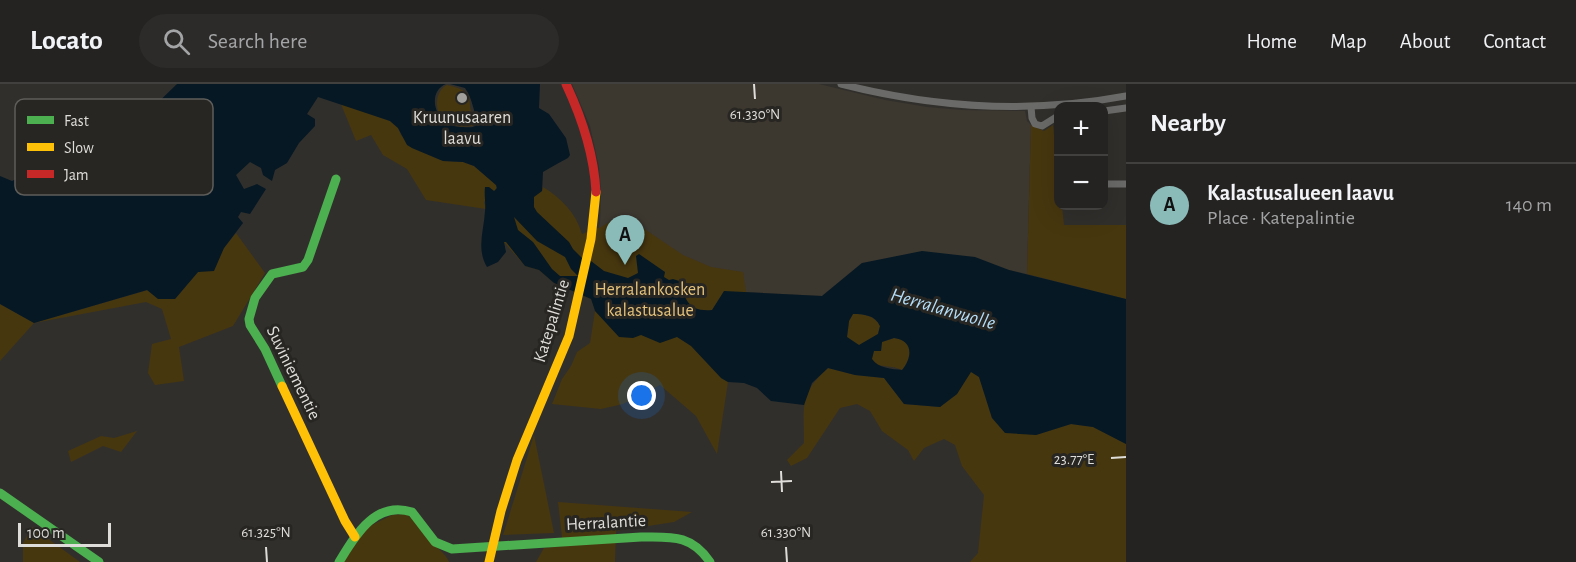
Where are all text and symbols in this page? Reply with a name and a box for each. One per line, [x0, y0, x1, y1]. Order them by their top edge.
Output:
search box [139, 14, 559, 68]
icon: search [160, 25, 193, 58]
text: Locato [30, 27, 103, 55]
text: Search here [208, 30, 307, 52]
text: Home [1246, 31, 1297, 52]
text: Map [1330, 31, 1367, 52]
text: About [1400, 31, 1450, 52]
text: Contact [1483, 31, 1546, 52]
marker: Kruunusaaren laavu [455, 91, 469, 105]
legend [15, 99, 213, 195]
map controls [1054, 102, 1108, 210]
button: + [1054, 102, 1108, 156]
text: 61.330°N [730, 107, 780, 122]
place label: Kruunusaaren laavu [413, 109, 511, 148]
text: Nearby [1150, 110, 1226, 136]
text: Fast [64, 113, 89, 129]
text: Slow [64, 140, 94, 156]
button: − [1054, 156, 1108, 210]
text: Jam [64, 167, 89, 183]
text: Kalastusalueen laavu [1207, 182, 1394, 204]
text: A [1164, 195, 1176, 215]
text: 140 m [1506, 195, 1552, 215]
text: Place · Katepalintie [1207, 208, 1355, 228]
pin: A [606, 216, 644, 265]
street label: Katepalintie [531, 277, 573, 365]
park label: Herralankosken kalastusalue [595, 281, 705, 320]
water label: Herralanvuolle [888, 285, 998, 334]
street label: Suviniementie [263, 323, 323, 423]
your location [627, 381, 656, 410]
text: 23.77°E [1054, 452, 1094, 467]
street label: Herralantie [565, 512, 647, 534]
scale bar [18, 520, 111, 548]
text: 100 m [27, 525, 65, 541]
text: 61.325°N [241, 525, 291, 540]
text: 61.330°N [761, 525, 811, 540]

